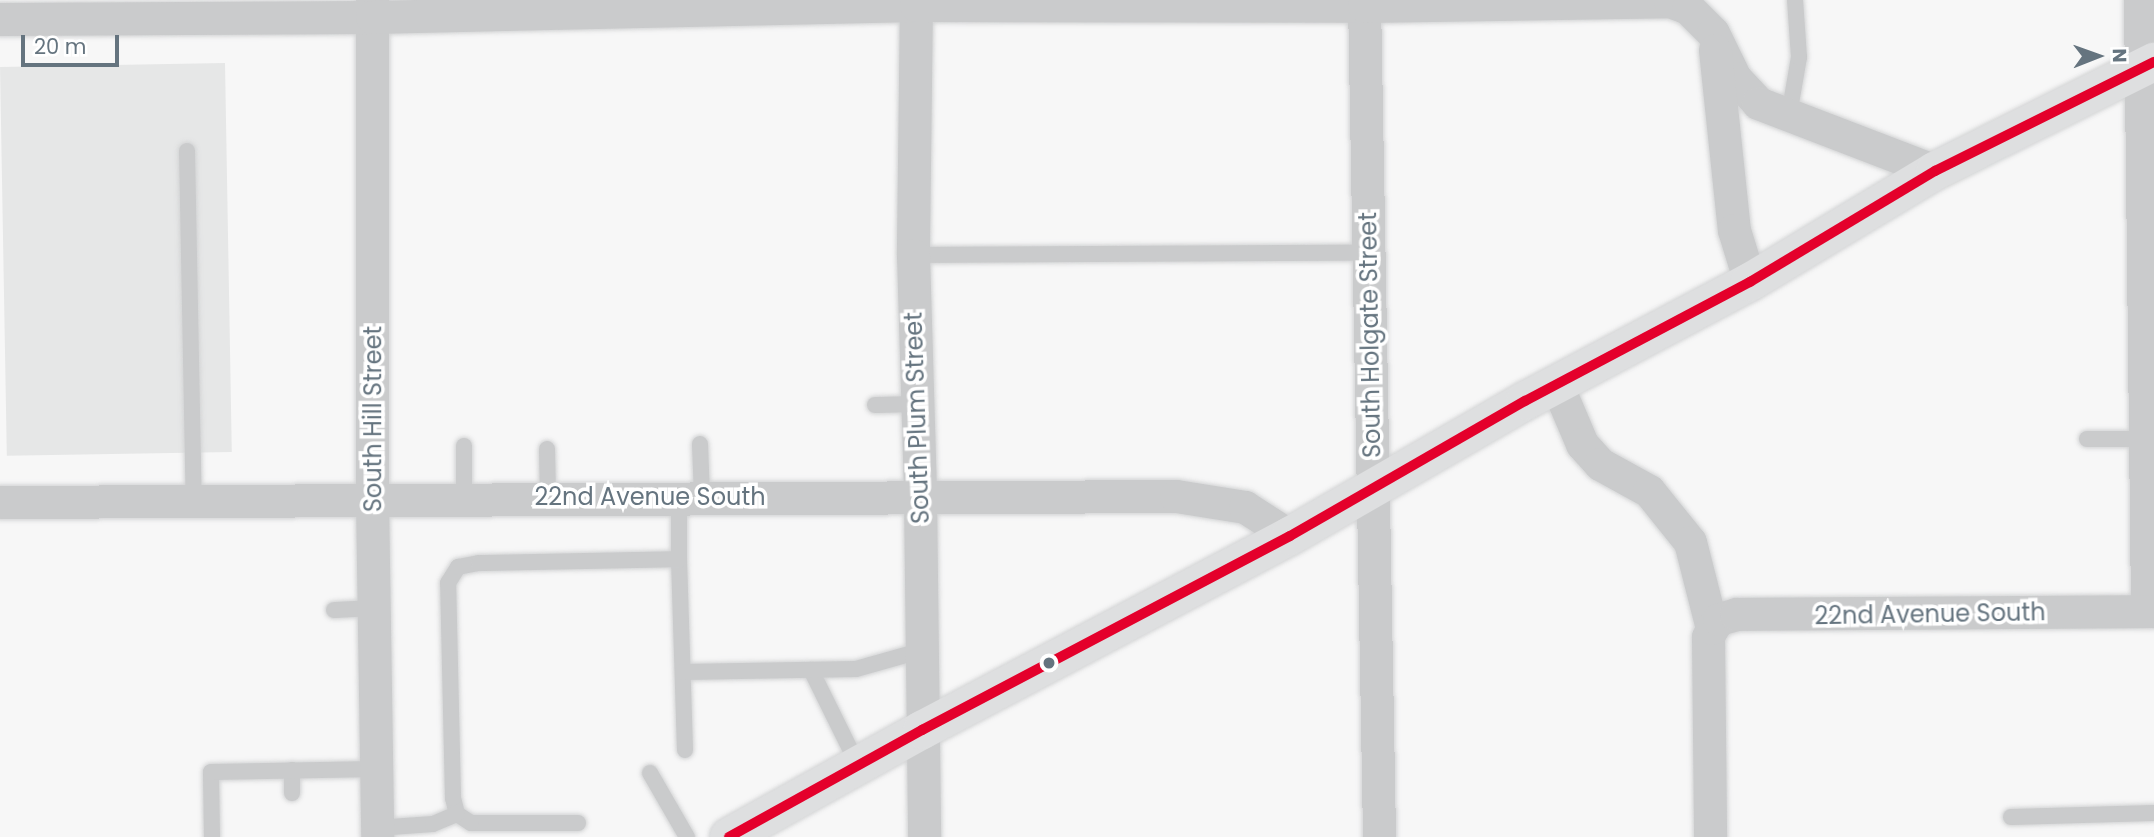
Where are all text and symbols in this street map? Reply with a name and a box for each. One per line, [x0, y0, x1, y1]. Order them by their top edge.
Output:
scale bar [24, 21, 122, 65]
north arrow [2063, 21, 2133, 91]
text: 20 m [34, 32, 87, 61]
text: N [2106, 48, 2133, 63]
street label: South Holgate Street [1353, 212, 1387, 458]
street label: South Plum Street [899, 312, 935, 524]
street label: South Hill Street [359, 326, 387, 512]
street label: 22nd Avenue South [534, 483, 766, 511]
street label: 22nd Avenue South [1814, 598, 2046, 630]
unlabelled marker [1042, 656, 1056, 670]

